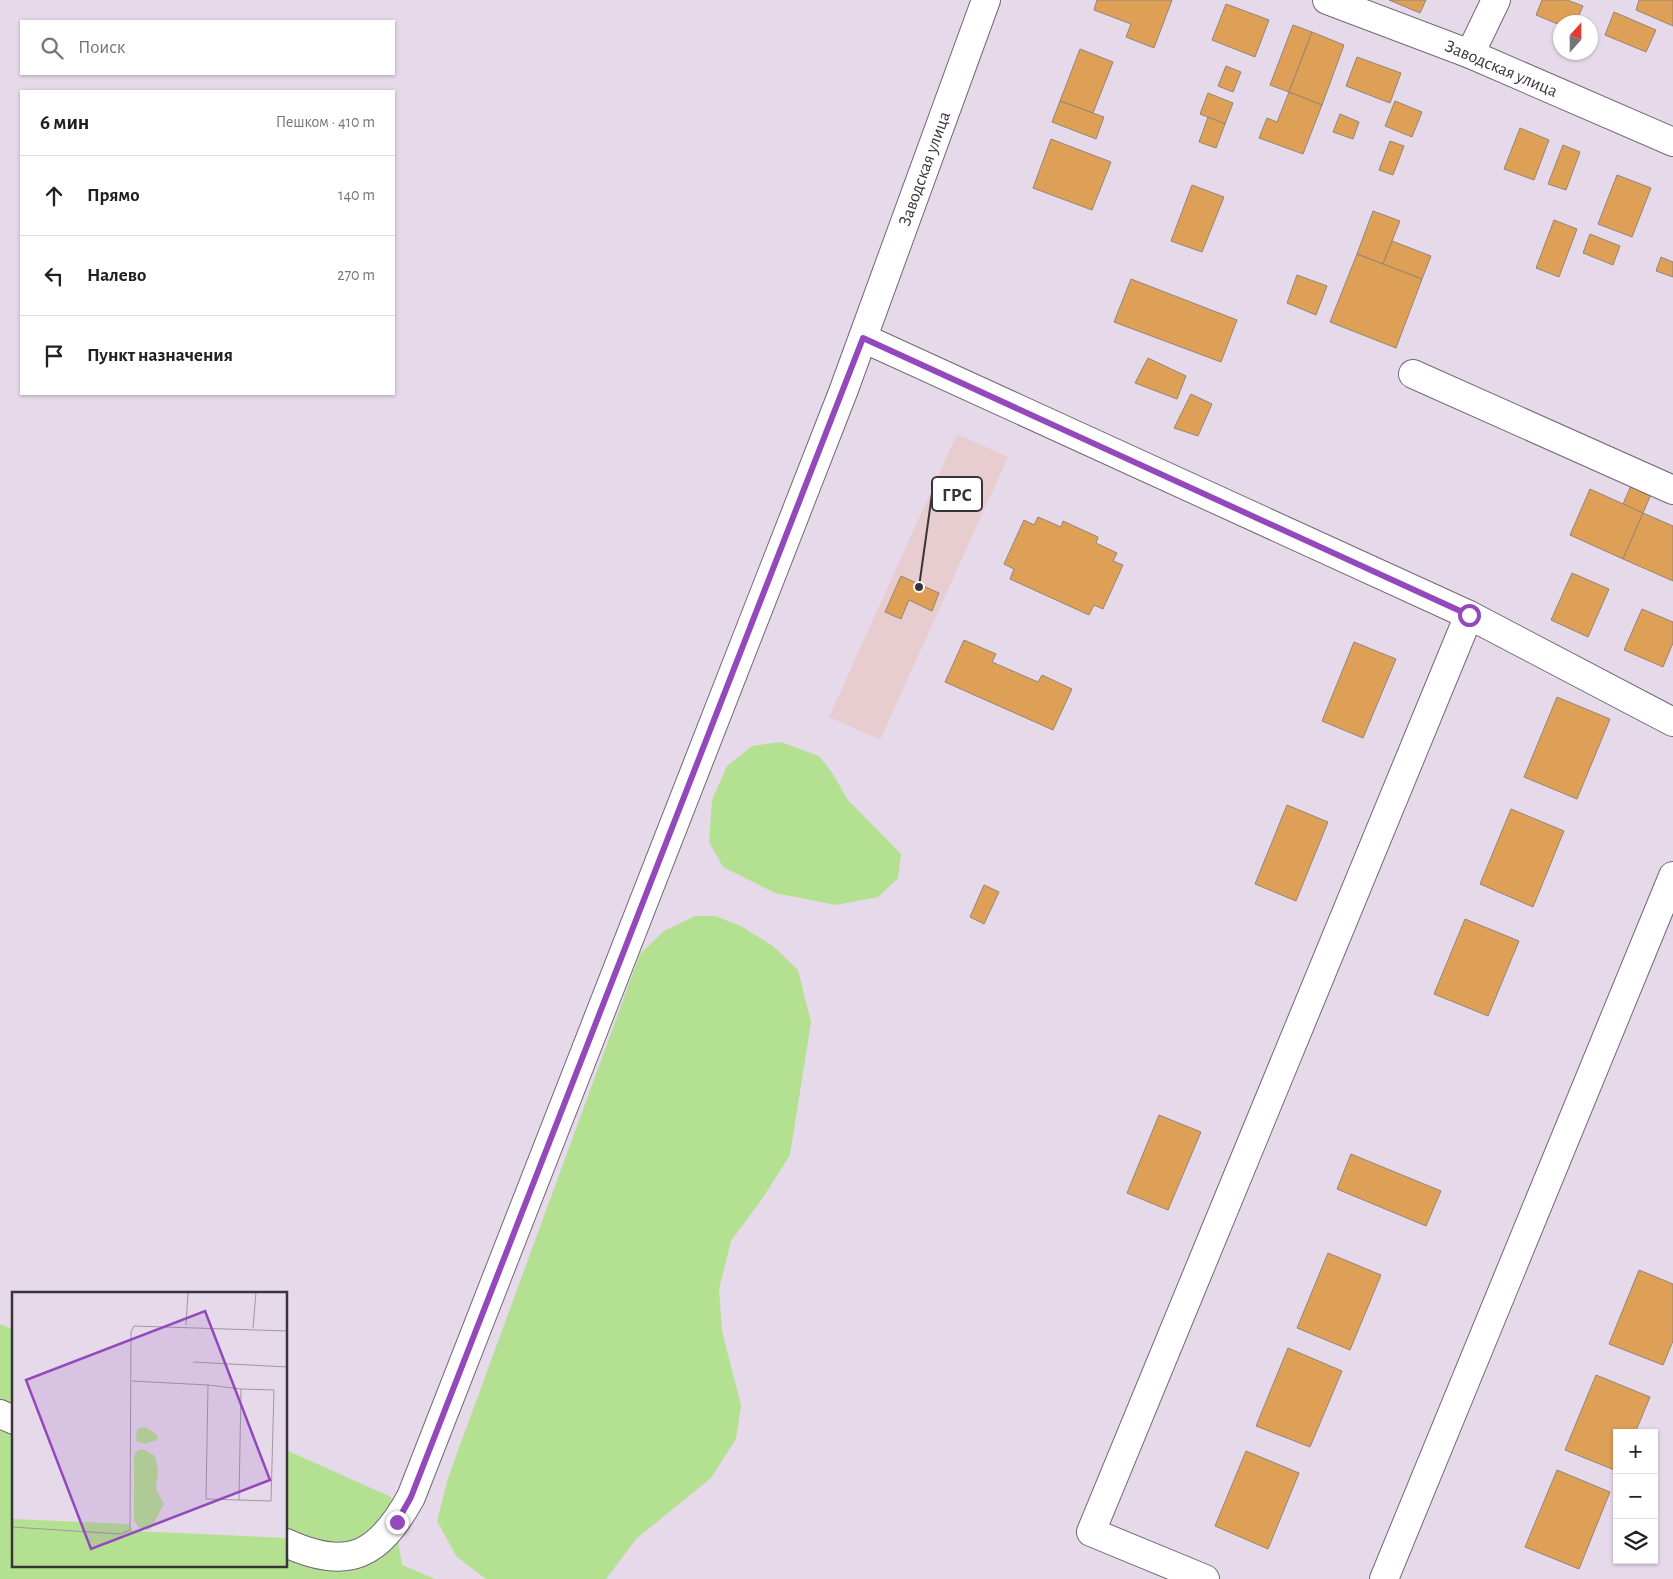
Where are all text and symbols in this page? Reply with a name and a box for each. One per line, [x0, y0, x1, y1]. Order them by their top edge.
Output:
north arrow [1553, 15, 1598, 60]
search box [20, 20, 395, 75]
icon: search [38, 34, 66, 62]
street label: Заводская улица [1442, 37, 1560, 101]
text: Поиск [78, 38, 125, 57]
street label: Заводская улица [896, 109, 954, 229]
text: 6 мин [40, 112, 89, 133]
text: Пешком · 410 m [276, 114, 375, 130]
icon: ahead [40, 182, 68, 210]
text: Прямо [87, 186, 140, 205]
text: 140 m [338, 187, 375, 203]
icon: left [40, 262, 68, 290]
text: Налево [87, 266, 146, 285]
text: 270 m [337, 267, 375, 283]
icon: arrive [40, 342, 68, 370]
text: Пункт назначения [87, 346, 233, 365]
callout: ГРС [932, 477, 982, 511]
text: ГРС [942, 486, 972, 505]
route start [1458, 604, 1481, 627]
inset map [12, 1292, 288, 1566]
map controls [1613, 1429, 1658, 1564]
button: + [1613, 1429, 1658, 1474]
button: − [1613, 1474, 1658, 1519]
route end [386, 1511, 409, 1534]
button: layers [1613, 1519, 1658, 1564]

